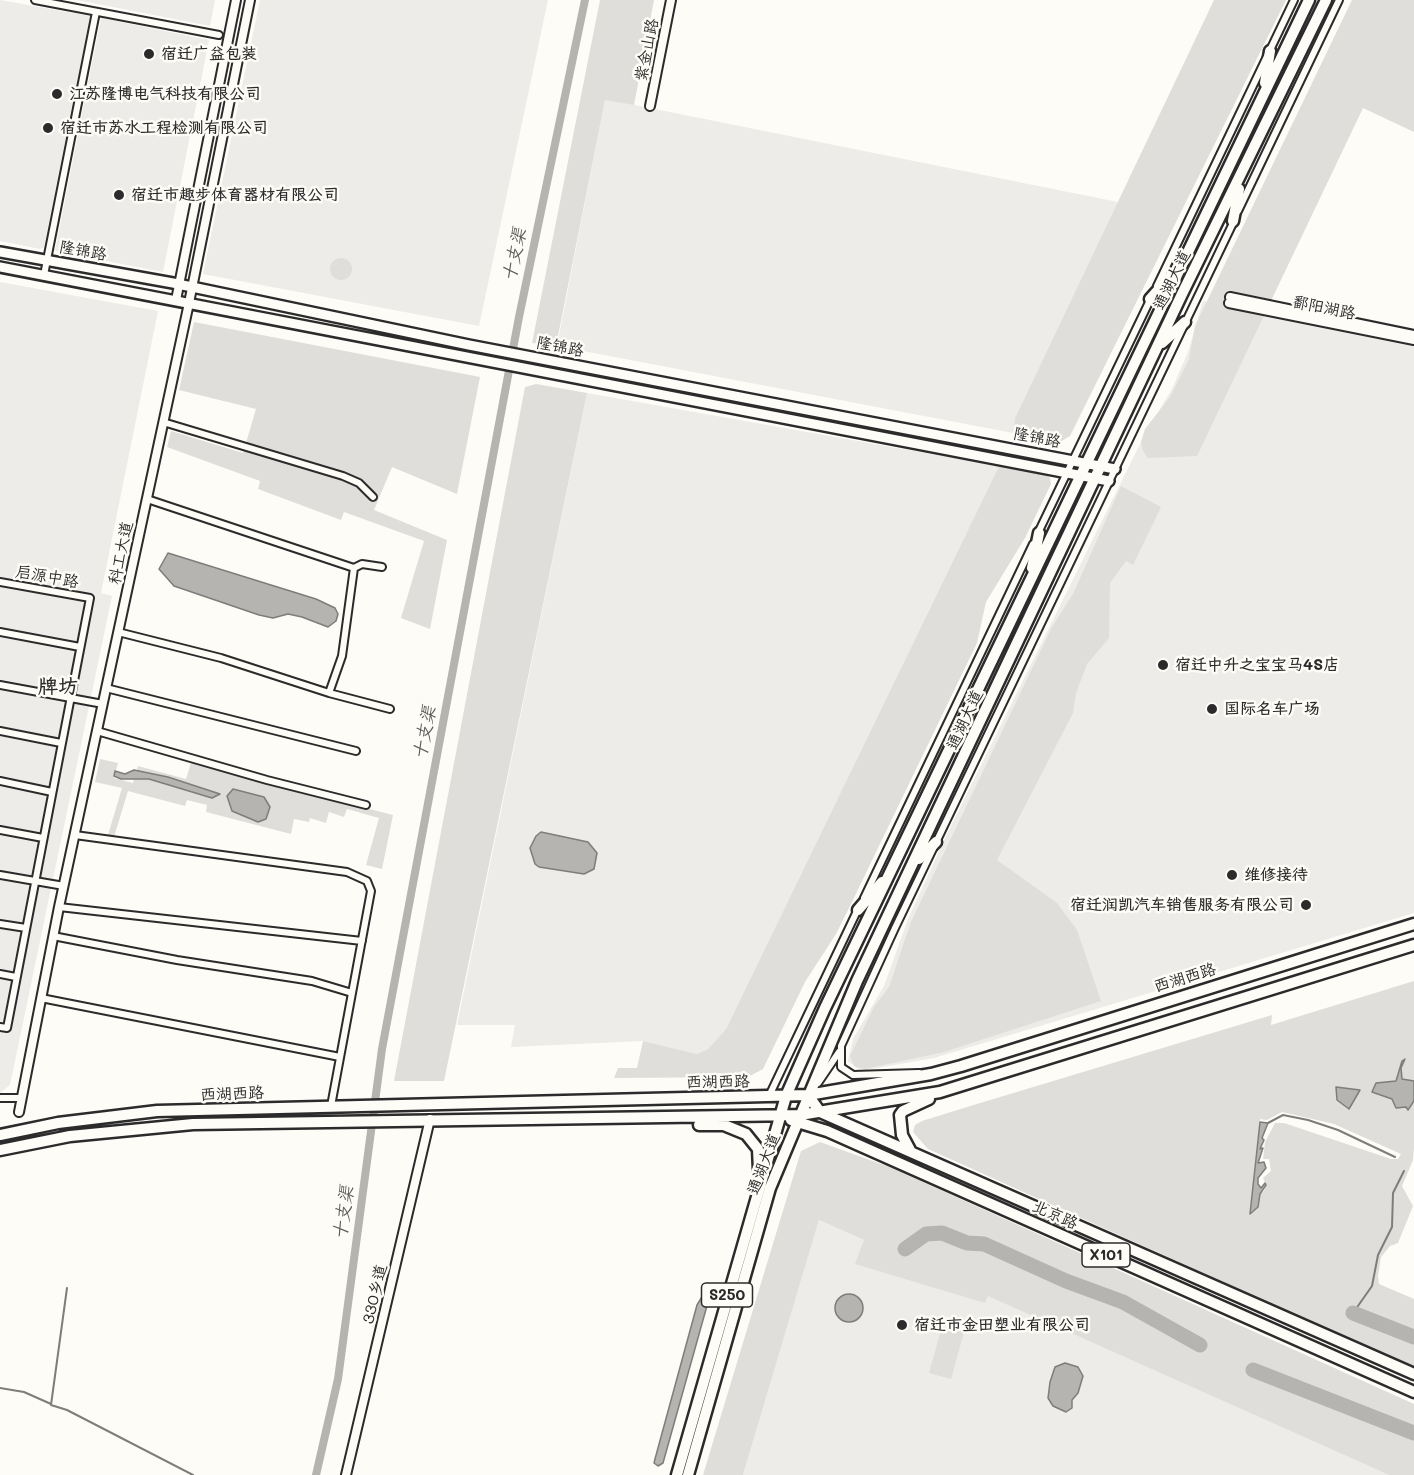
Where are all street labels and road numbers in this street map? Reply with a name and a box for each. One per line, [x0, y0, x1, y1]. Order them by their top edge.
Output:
street label: 紫金山路 [631, 17, 663, 83]
street label: 隆锦路 [58, 237, 108, 265]
street label: 通湖大道 [1149, 247, 1195, 313]
street label: 鄱阳湖路 [1291, 292, 1357, 324]
street label: 隆锦路 [535, 333, 585, 361]
street label: 隆锦路 [1012, 424, 1062, 452]
street label: 科工大道 [105, 520, 137, 586]
street label: 启源中路 [14, 562, 80, 592]
street label: 通湖大道 [943, 687, 987, 753]
street label: 西湖西路 [1152, 959, 1218, 997]
street label: 西湖西路 [686, 1072, 750, 1092]
street label: 西湖西路 [200, 1083, 264, 1105]
street label: 通湖大道 [744, 1131, 784, 1197]
street label: 北京路 [1029, 1196, 1081, 1234]
road number: X101 [1082, 1243, 1130, 1267]
street label: 330乡道 [359, 1262, 391, 1326]
road number: S250 [702, 1283, 752, 1307]

